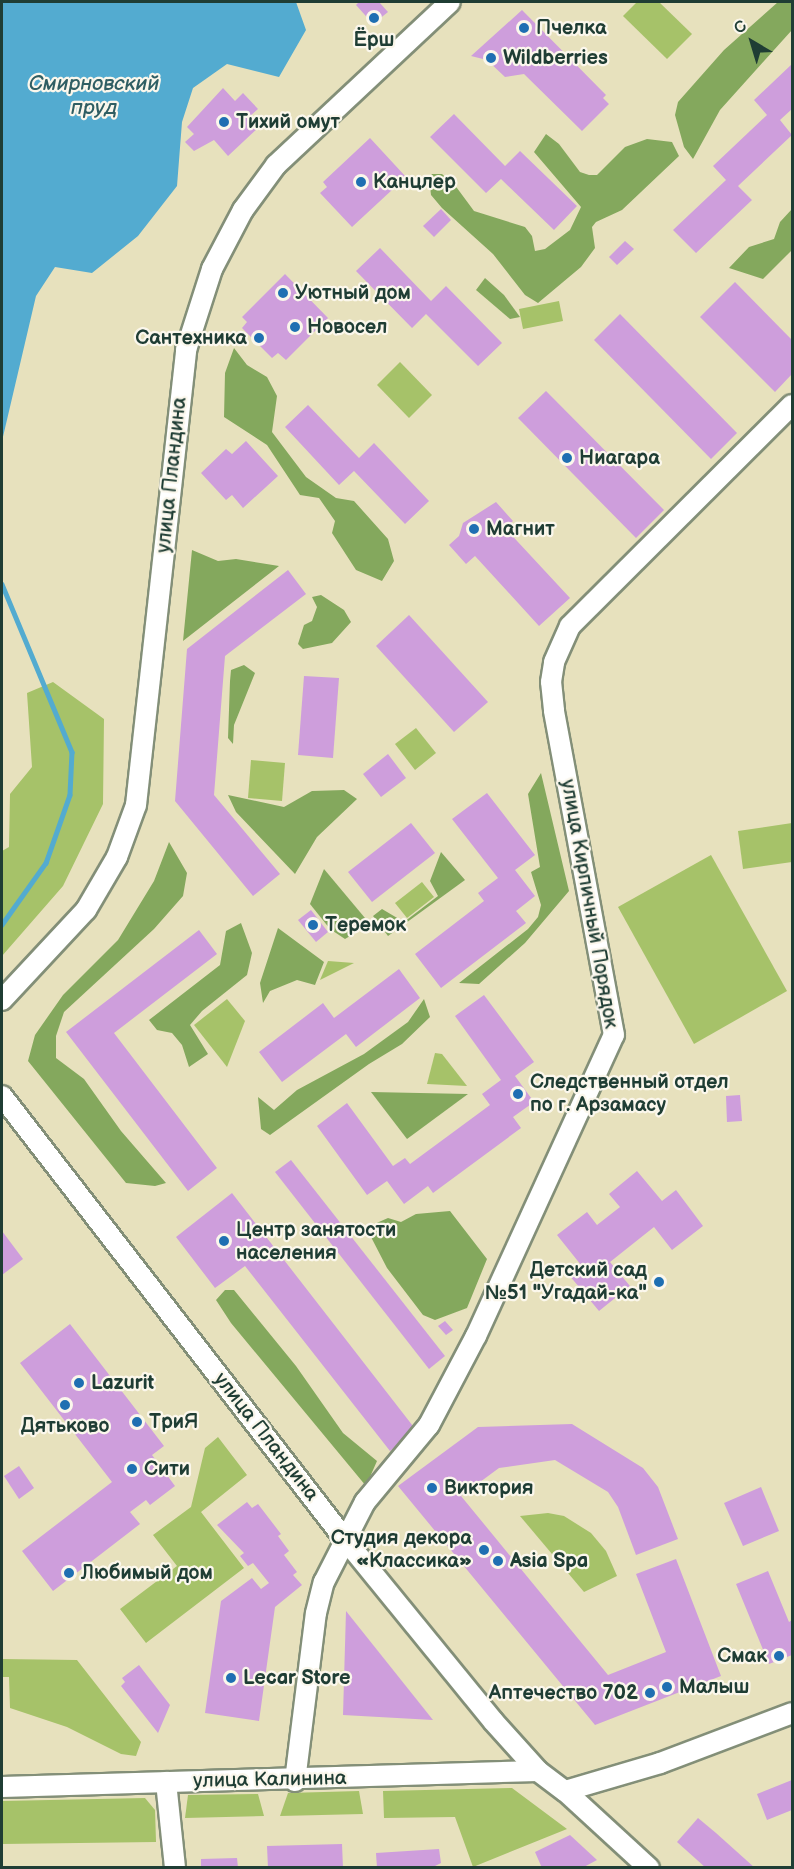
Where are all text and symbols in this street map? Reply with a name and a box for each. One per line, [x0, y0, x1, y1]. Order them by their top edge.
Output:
marker: Ёрш [367, 11, 381, 25]
north arrow [722, 12, 782, 72]
place label: Пчелка [536, 16, 607, 40]
text: С [730, 17, 751, 38]
marker: Пчелка [517, 21, 531, 35]
place label: Ёрш [353, 28, 395, 52]
place label: Wildberries [503, 46, 608, 70]
marker: Wildberries [484, 51, 498, 65]
water label: Смирновский пруд [29, 71, 159, 121]
place label: Тихий омут [236, 110, 340, 134]
marker: Тихий омут [217, 115, 231, 129]
place label: Канцлер [373, 170, 456, 194]
marker: Канцлер [354, 175, 368, 189]
place label: Уютный дом [295, 281, 411, 305]
marker: Уютный дом [276, 286, 290, 300]
place label: Новосел [307, 315, 387, 339]
marker: Новосел [288, 320, 302, 334]
place label: Сантехника [135, 326, 247, 350]
marker: Сантехника [252, 331, 266, 345]
street label: улица Пландина [152, 396, 192, 554]
place label: Ниагара [579, 446, 660, 470]
marker: Ниагара [560, 451, 574, 465]
place label: Магнит [486, 517, 555, 541]
marker: Магнит [467, 522, 481, 536]
street label: улица Кирпичный Порядок [555, 777, 623, 1031]
place label: Теремок [325, 913, 406, 937]
marker: Теремок [306, 918, 320, 932]
place label: Следственный отдел по г. Арзамасу [530, 1070, 729, 1117]
marker: Следственный отдел по г. Арзамасу [511, 1087, 525, 1101]
place label: Центр занятости населения [236, 1218, 396, 1265]
marker: Центр занятости населения [217, 1234, 231, 1248]
place label: Детский сад №51 "Угадай-ка" [485, 1258, 647, 1305]
marker: Детский сад №51 "Угадай-ка" [652, 1275, 666, 1289]
street label: улица Пландина [208, 1368, 324, 1506]
place label: Lazurit [91, 1371, 154, 1395]
marker: Lazurit [72, 1376, 86, 1390]
marker: Дятьково [58, 1398, 72, 1412]
place label: ТриЯ [149, 1410, 198, 1434]
place label: Дятьково [21, 1414, 109, 1438]
marker: ТриЯ [130, 1415, 144, 1429]
place label: Сити [144, 1457, 190, 1481]
marker: Сити [125, 1462, 139, 1476]
place label: Виктория [444, 1476, 534, 1500]
marker: Виктория [425, 1481, 439, 1495]
place label: Студия декора «Классика» [331, 1526, 472, 1573]
marker: Студия декора «Классика» [477, 1543, 491, 1557]
place label: Asia Spa [510, 1549, 588, 1573]
marker: Asia Spa [491, 1554, 505, 1568]
place label: Любимый дом [81, 1561, 213, 1585]
marker: Любимый дом [62, 1566, 76, 1580]
place label: Смак [717, 1644, 767, 1668]
marker: Смак [772, 1649, 786, 1663]
place label: Lecar Store [243, 1666, 350, 1690]
marker: Lecar Store [224, 1671, 238, 1685]
place label: Малыш [679, 1675, 749, 1699]
marker: Малыш [660, 1680, 674, 1694]
place label: Аптечество 702 [489, 1681, 638, 1705]
marker: Аптечество 702 [643, 1686, 657, 1700]
street label: улица Калинина [193, 1767, 347, 1793]

